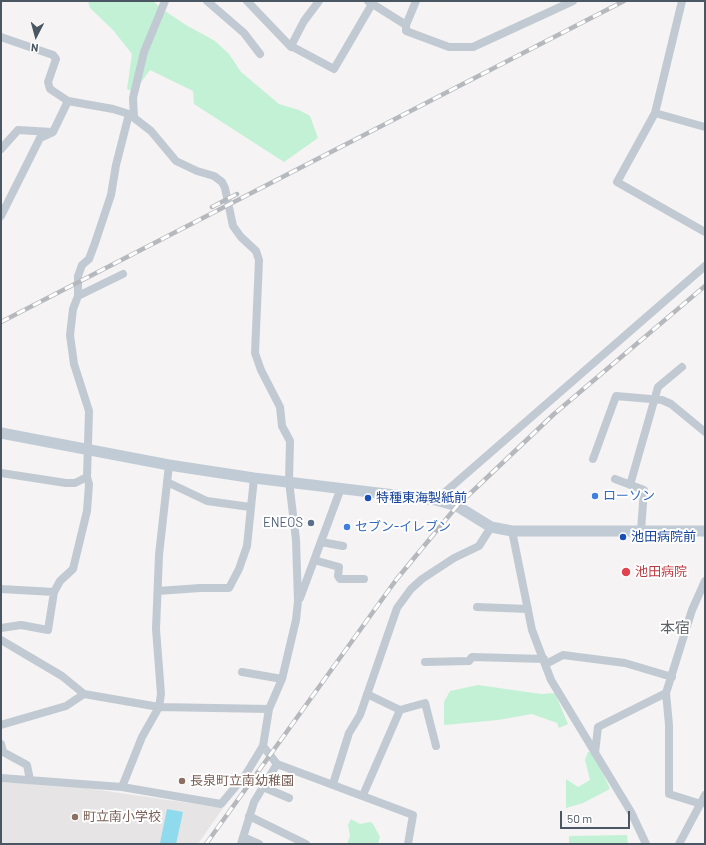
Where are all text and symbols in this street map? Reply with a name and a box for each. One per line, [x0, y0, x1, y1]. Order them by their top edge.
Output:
north arrow [16, 16, 56, 56]
text: N [30, 42, 39, 55]
place label: ローソン [603, 488, 655, 504]
place label: 特種東海製紙前 [376, 490, 467, 506]
marker: ローソン [590, 491, 600, 501]
marker: 特種東海製紙前 [363, 493, 373, 503]
place label: ENEOS [263, 515, 303, 531]
marker: ENEOS [306, 518, 316, 528]
place label: セブン-イレブン [355, 519, 451, 535]
marker: セブン-イレブン [342, 522, 352, 532]
place label: 池田病院前 [631, 529, 696, 545]
marker: 池田病院前 [618, 532, 628, 542]
place label: 池田病院 [635, 564, 687, 580]
marker: 池田病院 [620, 566, 632, 578]
district label: 本宿 [660, 619, 690, 637]
place label: 長泉町立南幼稚園 [190, 773, 294, 789]
marker: 長泉町立南幼稚園 [177, 776, 187, 786]
scale bar [562, 803, 632, 829]
place label: 町立南小学校 [83, 809, 161, 825]
text: 50 m [567, 811, 592, 825]
marker: 町立南小学校 [70, 812, 80, 822]

